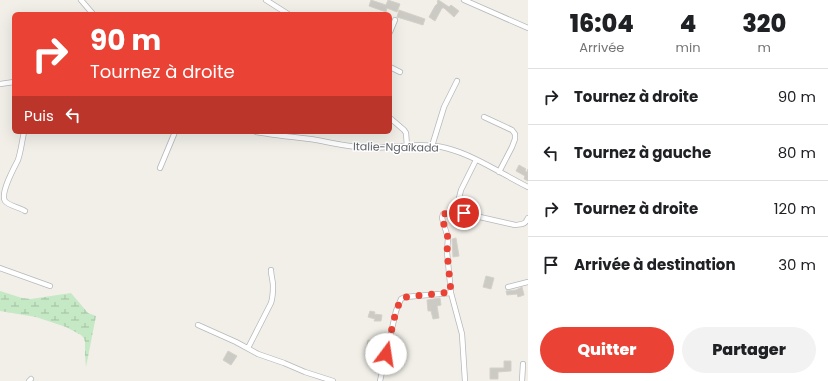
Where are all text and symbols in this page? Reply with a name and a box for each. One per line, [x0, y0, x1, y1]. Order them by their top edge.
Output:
text: 16:04 [570, 7, 634, 40]
text: 4 [680, 7, 696, 40]
text: 320 [742, 7, 786, 40]
text: 90 m [90, 21, 161, 60]
icon: right [24, 28, 76, 80]
text: Arrivée [579, 38, 624, 57]
text: min [676, 38, 700, 57]
text: m [758, 38, 771, 57]
text: Tournez à droite [90, 59, 235, 84]
icon: right [540, 86, 562, 108]
text: Tournez à droite [574, 86, 698, 107]
text: 90 m [778, 86, 816, 107]
icon: left [62, 104, 84, 126]
text: Puis [24, 105, 54, 126]
street label: Italie-Ngaîkada [353, 138, 439, 156]
icon: left [540, 142, 562, 164]
text: Tournez à gauche [574, 142, 711, 163]
text: 80 m [778, 142, 816, 163]
pin [447, 196, 481, 230]
icon: right [540, 198, 562, 220]
text: Tournez à droite [574, 198, 698, 219]
text: 120 m [774, 198, 816, 219]
icon: arrive [453, 202, 475, 224]
icon: arrive [540, 254, 562, 276]
text: Arrivée à destination [574, 254, 736, 275]
text: 30 m [778, 254, 816, 275]
button: Quitter [540, 327, 674, 373]
button: Partager [682, 327, 816, 373]
position arrow [365, 333, 407, 375]

